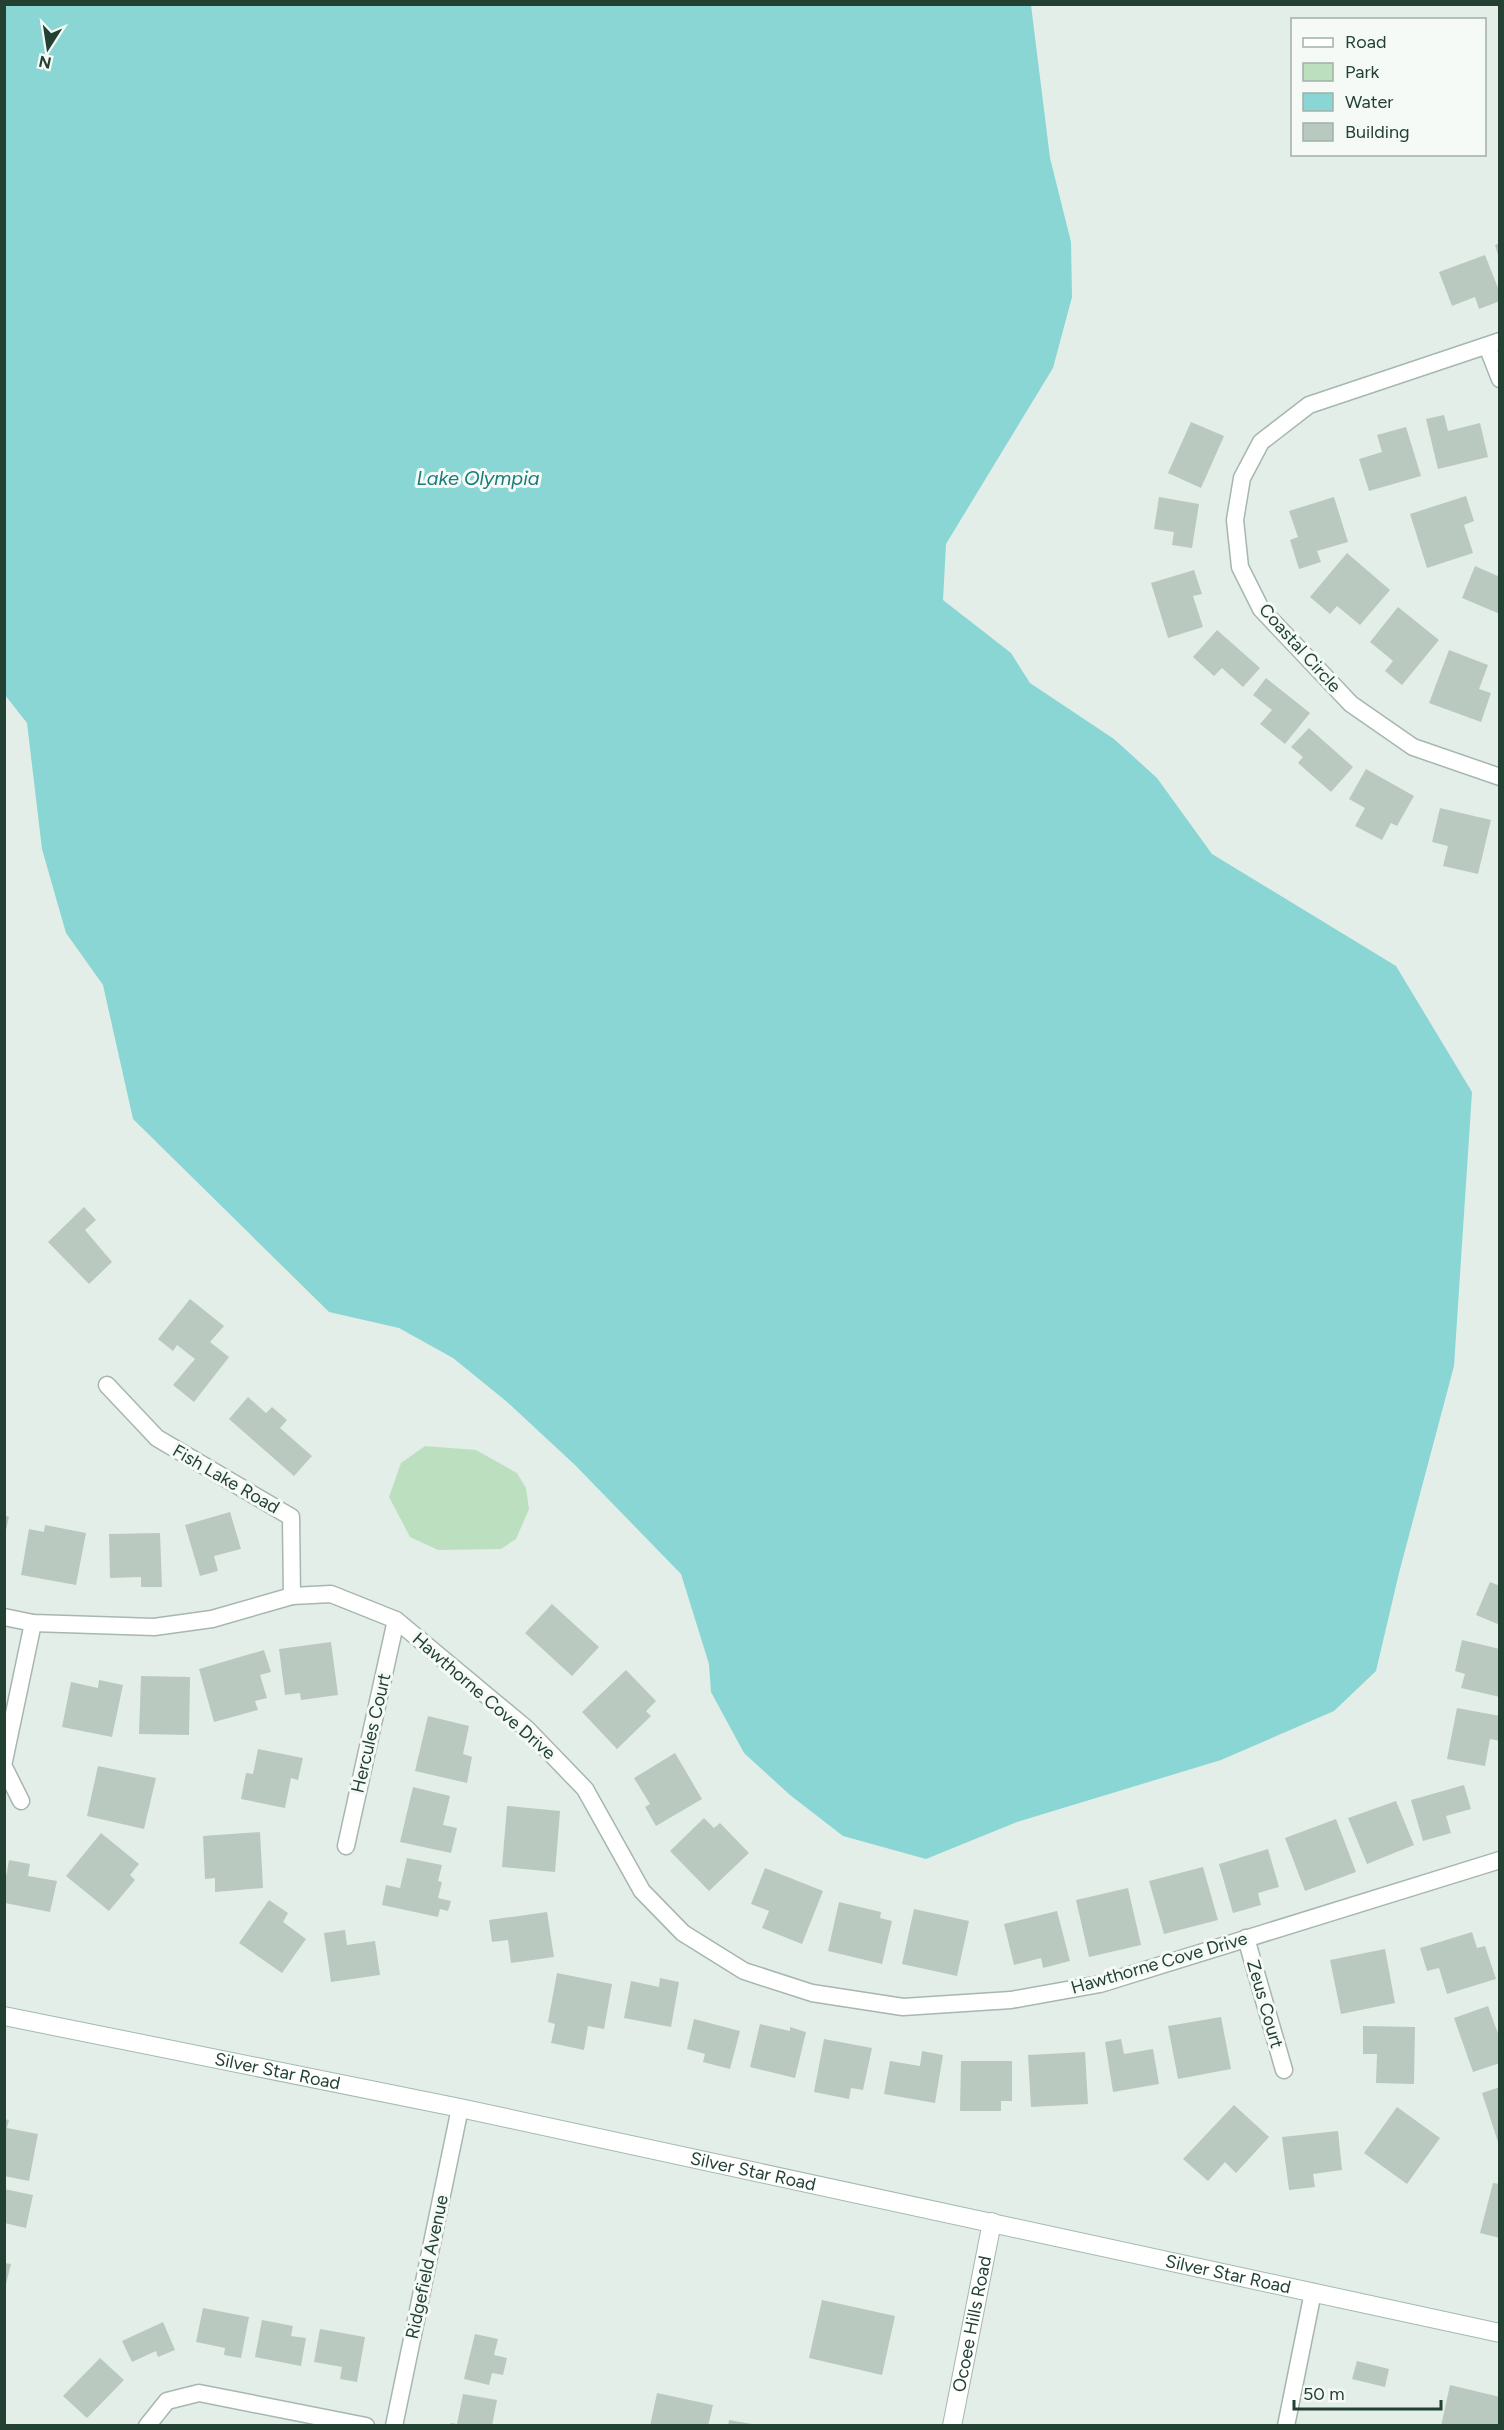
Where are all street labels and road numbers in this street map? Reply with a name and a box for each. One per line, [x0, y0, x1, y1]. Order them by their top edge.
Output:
street label: Coastal Circle [1254, 599, 1346, 697]
street label: Fish Lake Road [169, 1440, 283, 1518]
street label: Hawthorne Cove Drive [408, 1628, 560, 1764]
street label: Hercules Court [347, 1671, 396, 1795]
street label: Hawthorne Cove Drive [1068, 1927, 1250, 1999]
street label: Zeus Court [1242, 1957, 1288, 2051]
street label: Silver Star Road [213, 2048, 342, 2095]
street label: Silver Star Road [688, 2147, 818, 2196]
street label: Ridgefield Avenue [401, 2193, 453, 2341]
street label: Silver Star Road [1163, 2250, 1293, 2298]
street label: Ocoee Hills Road [948, 2254, 996, 2394]

